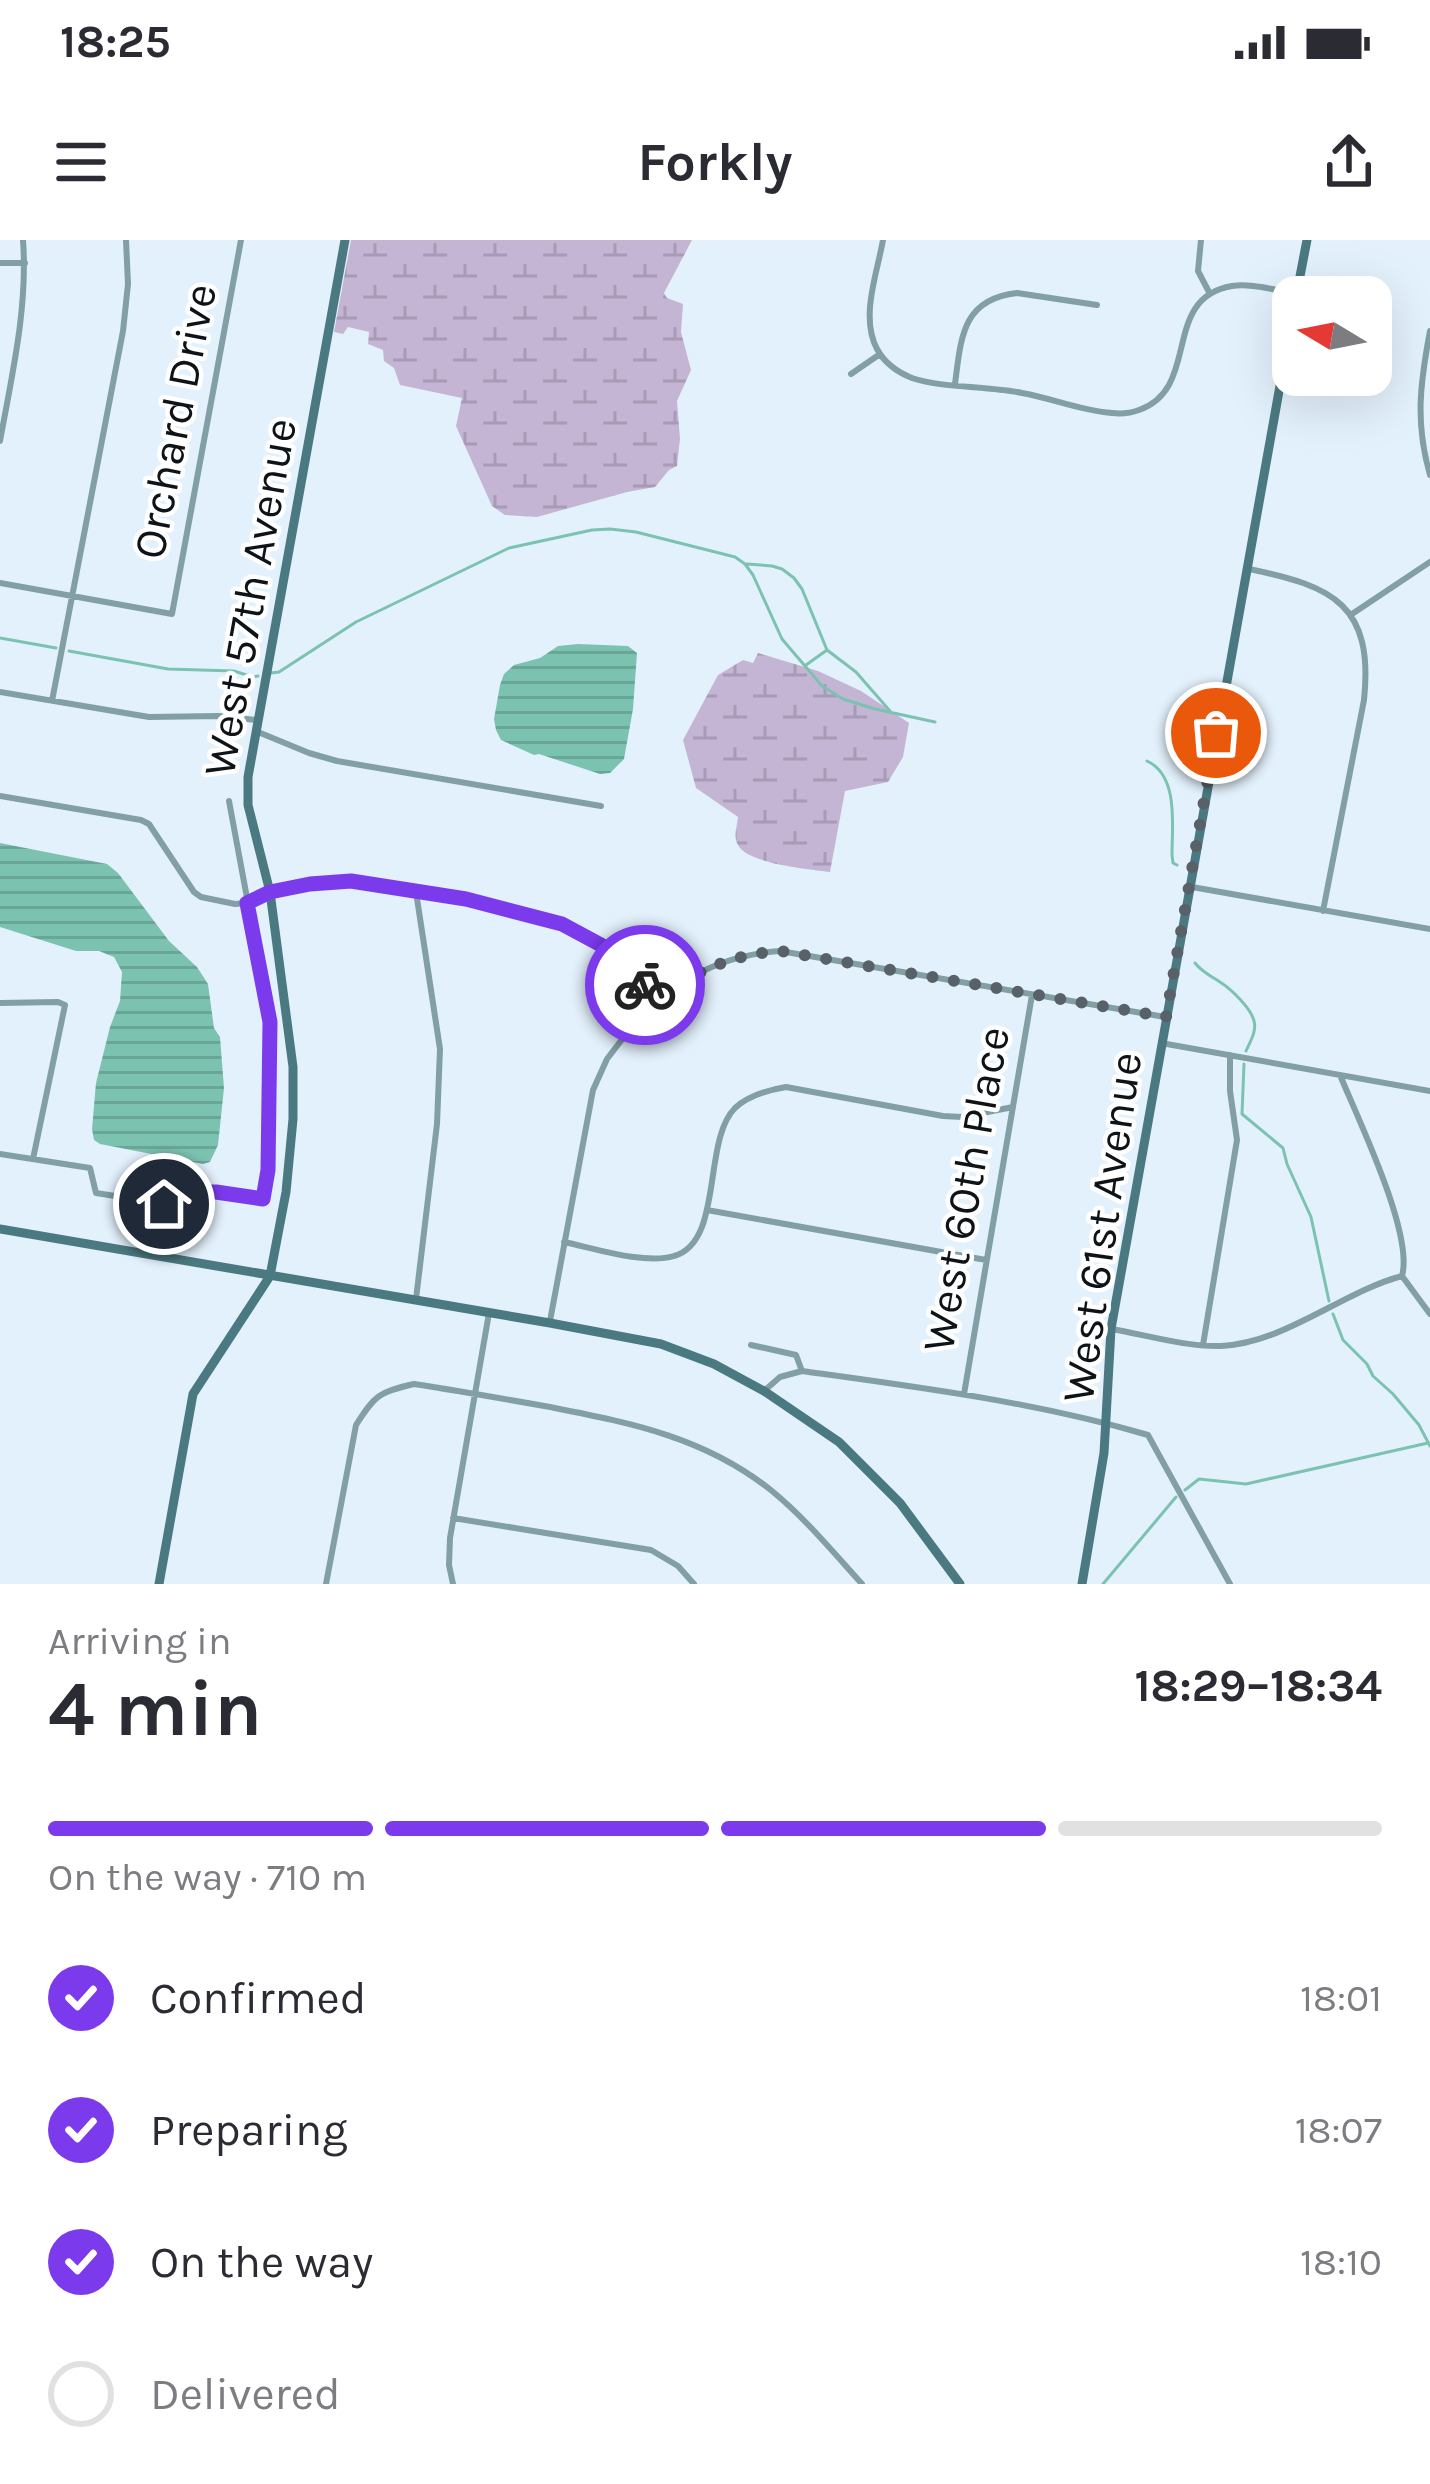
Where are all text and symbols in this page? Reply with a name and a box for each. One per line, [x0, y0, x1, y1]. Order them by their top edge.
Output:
text: 18:25 [60, 16, 171, 68]
icon: menu [48, 129, 114, 195]
icon: share [1316, 129, 1382, 195]
text: Forkly [637, 130, 793, 194]
north arrow [1272, 276, 1392, 396]
map controls [1272, 276, 1392, 396]
street label: Orchard Drive [123, 279, 227, 563]
street label: West 57th Avenue [193, 414, 307, 780]
pin [1165, 682, 1267, 784]
icon: bag [1183, 700, 1249, 766]
courier [585, 925, 705, 1045]
icon: bike [612, 952, 678, 1018]
street label: West 60th Place [912, 1023, 1020, 1356]
street label: West 61st Avenue [1052, 1049, 1152, 1406]
pin [113, 1153, 215, 1255]
icon: home [131, 1171, 197, 1237]
text: Arriving in [48, 1618, 231, 1664]
text: 18:29–18:34 [1134, 1660, 1382, 1712]
text: 4 min [48, 1663, 262, 1755]
text: On the way · 710 m [48, 1854, 367, 1900]
icon: check [48, 1965, 114, 2031]
text: Confirmed [150, 1972, 366, 2024]
text: 18:01 [1300, 1975, 1382, 2021]
icon: check [48, 2097, 114, 2163]
text: Preparing [150, 2104, 348, 2156]
text: 18:07 [1295, 2107, 1382, 2153]
icon: check [48, 2229, 114, 2295]
text: On the way [150, 2236, 373, 2288]
text: 18:10 [1300, 2239, 1382, 2285]
text: Delivered [150, 2368, 341, 2420]

